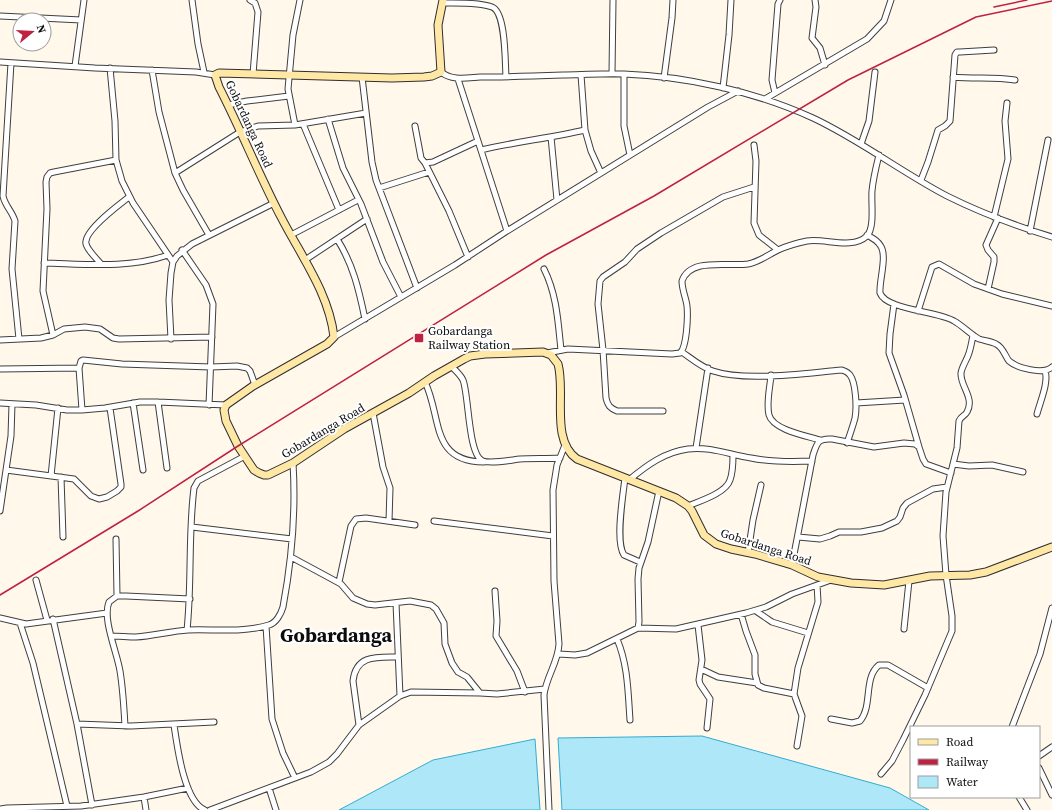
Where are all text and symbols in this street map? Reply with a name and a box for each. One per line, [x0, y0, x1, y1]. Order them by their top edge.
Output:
north arrow [12, 12, 52, 52]
text: N [33, 23, 49, 35]
street label: Gobardanga Road [222, 78, 276, 170]
place label: Gobardanga Railway Station [428, 323, 510, 353]
marker: Gobardanga Railway Station [413, 332, 425, 344]
street label: Gobardanga Road [278, 400, 368, 462]
street label: Gobardanga Road [719, 525, 814, 569]
district label: Gobardanga [280, 621, 392, 649]
legend [910, 726, 1040, 798]
text: Road [946, 734, 973, 750]
text: Railway [946, 754, 989, 770]
text: Water [946, 774, 978, 790]

